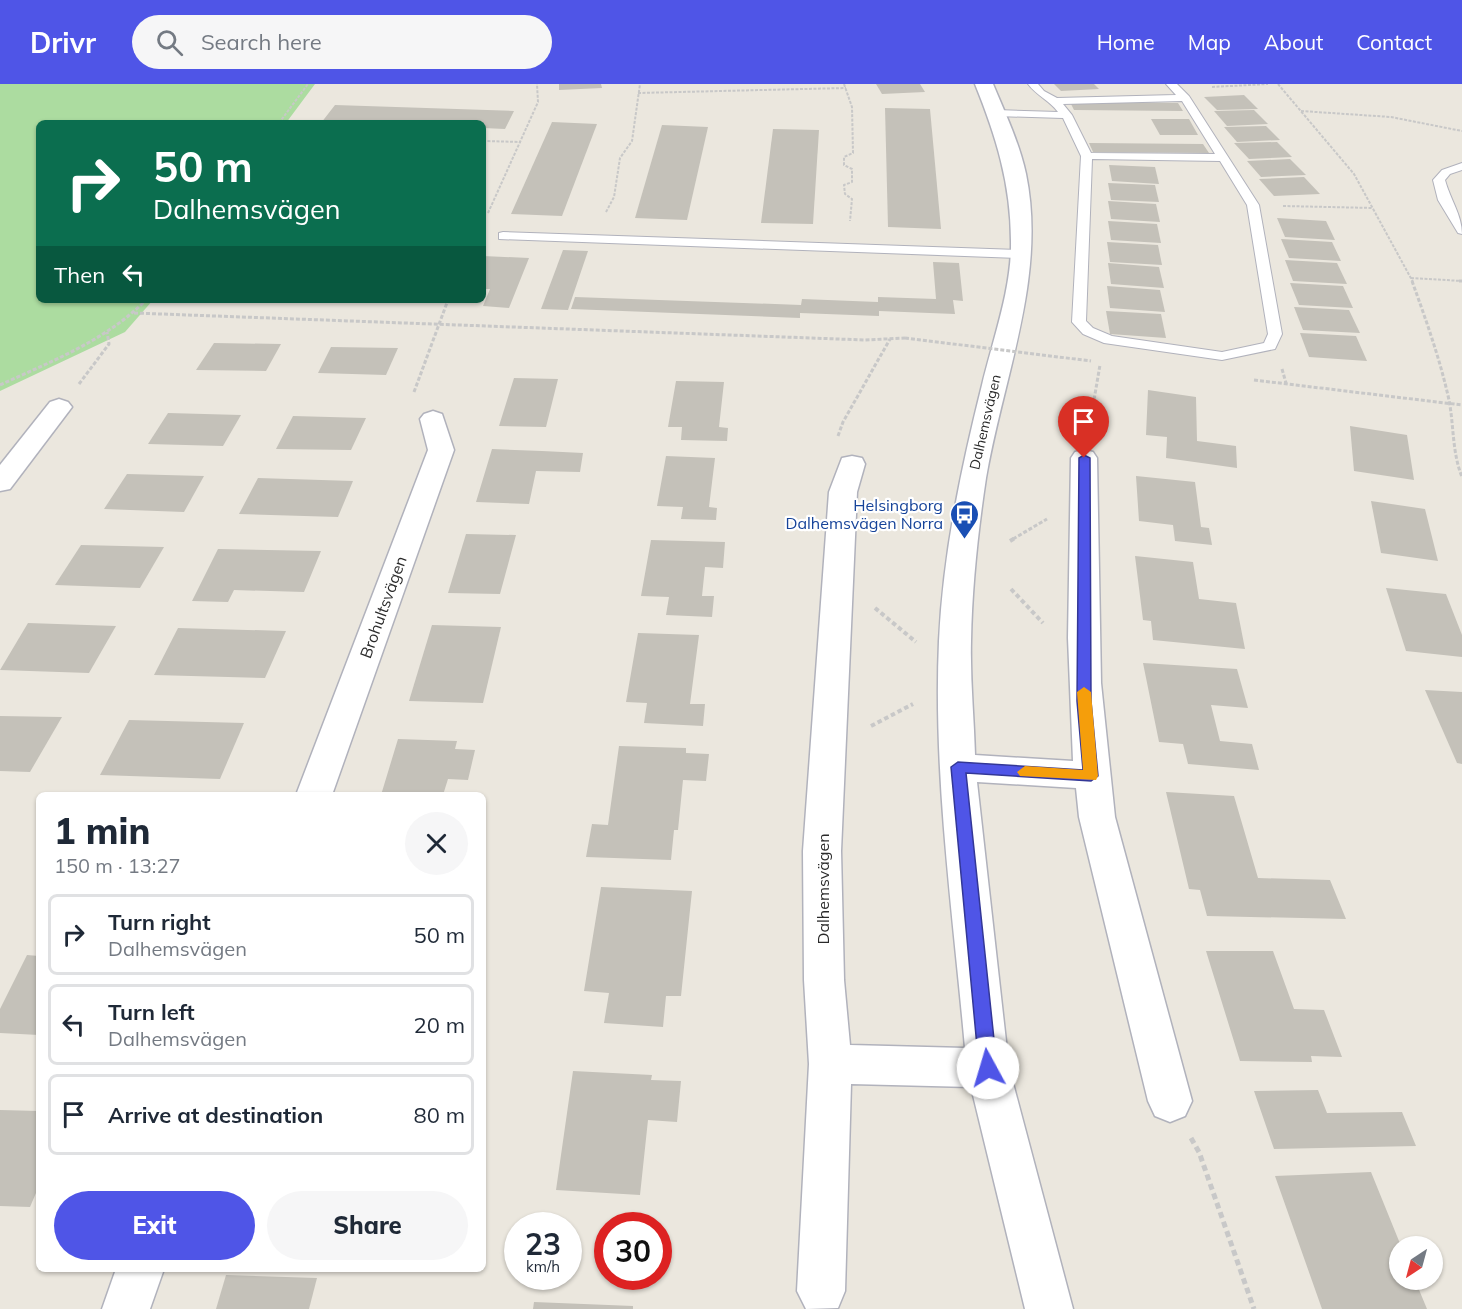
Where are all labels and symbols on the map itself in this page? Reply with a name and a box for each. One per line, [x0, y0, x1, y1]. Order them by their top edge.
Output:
street label: Dalhemsvägen [965, 373, 1005, 471]
pin [1058, 396, 1109, 458]
place label: Helsingborg Dalhemsvägen Norra [786, 495, 943, 533]
bus stop icon: Helsingborg Dalhemsvägen Norra [948, 498, 980, 540]
street label: Brohultsvägen [355, 553, 411, 661]
street label: Dalhemsvägen [813, 833, 833, 945]
position arrow [956, 1036, 1020, 1100]
speed limit sign: 30 [594, 1212, 672, 1290]
north arrow [1389, 1236, 1443, 1290]

